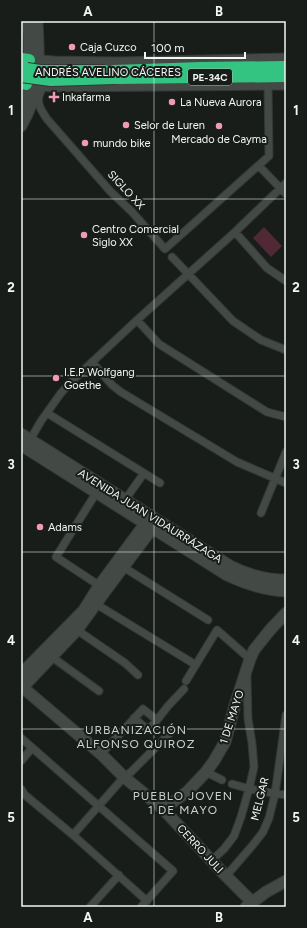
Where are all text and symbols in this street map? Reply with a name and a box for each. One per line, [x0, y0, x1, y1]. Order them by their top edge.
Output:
text: A [83, 4, 93, 19]
text: B [215, 4, 223, 19]
scale bar [145, 34, 245, 60]
place label: Caja Cuzco [80, 41, 137, 54]
text: 100 m [151, 41, 185, 55]
marker: Caja Cuzco [67, 42, 77, 52]
street label: ANDRÉS AVELINO CÁCERES [35, 66, 181, 79]
road number: PE-34C [188, 69, 232, 85]
place label: Inkafarma [62, 91, 110, 104]
marker: Inkafarma [49, 92, 59, 102]
place label: La Nueva Aurora [180, 96, 262, 109]
marker: La Nueva Aurora [167, 97, 177, 107]
text: 1 [8, 103, 14, 118]
text: 1 [293, 103, 299, 118]
place label: Selor de Luren [134, 119, 205, 132]
marker: Selor de Luren [121, 120, 131, 130]
marker: Mercado de Cayma [214, 121, 224, 131]
place label: Mercado de Cayma [171, 133, 267, 146]
place label: mundo bike [93, 137, 150, 150]
marker: mundo bike [80, 138, 90, 148]
street label: SIGLO XX [105, 168, 147, 212]
place label: Centro Comercial Siglo XX [92, 223, 179, 249]
marker: Centro Comercial Siglo XX [79, 230, 89, 240]
text: 2 [7, 280, 15, 295]
text: 2 [292, 280, 300, 295]
place label: I.E.P Wolfgang Goethe [64, 366, 135, 392]
marker: I.E.P Wolfgang Goethe [51, 373, 61, 383]
text: 3 [7, 457, 15, 472]
text: 3 [292, 457, 300, 472]
street label: AVENIDA JUAN VIDAURRÁZAGA [76, 466, 225, 566]
place label: Adams [48, 521, 82, 534]
marker: Adams [35, 522, 45, 532]
text: 4 [7, 633, 15, 648]
text: 4 [292, 633, 300, 648]
street label: 1 DE MAYO [217, 688, 247, 746]
district label: URBANIZACIÓN ALFONSO QUIROZ [77, 723, 195, 751]
street label: MELGAR [248, 776, 272, 822]
district label: PUEBLO JOVEN 1 DE MAYO [133, 789, 233, 817]
text: 5 [7, 810, 15, 825]
text: 5 [292, 810, 300, 825]
street label: CERRO JULI [174, 822, 226, 876]
text: A [83, 910, 93, 925]
text: B [215, 910, 223, 925]

